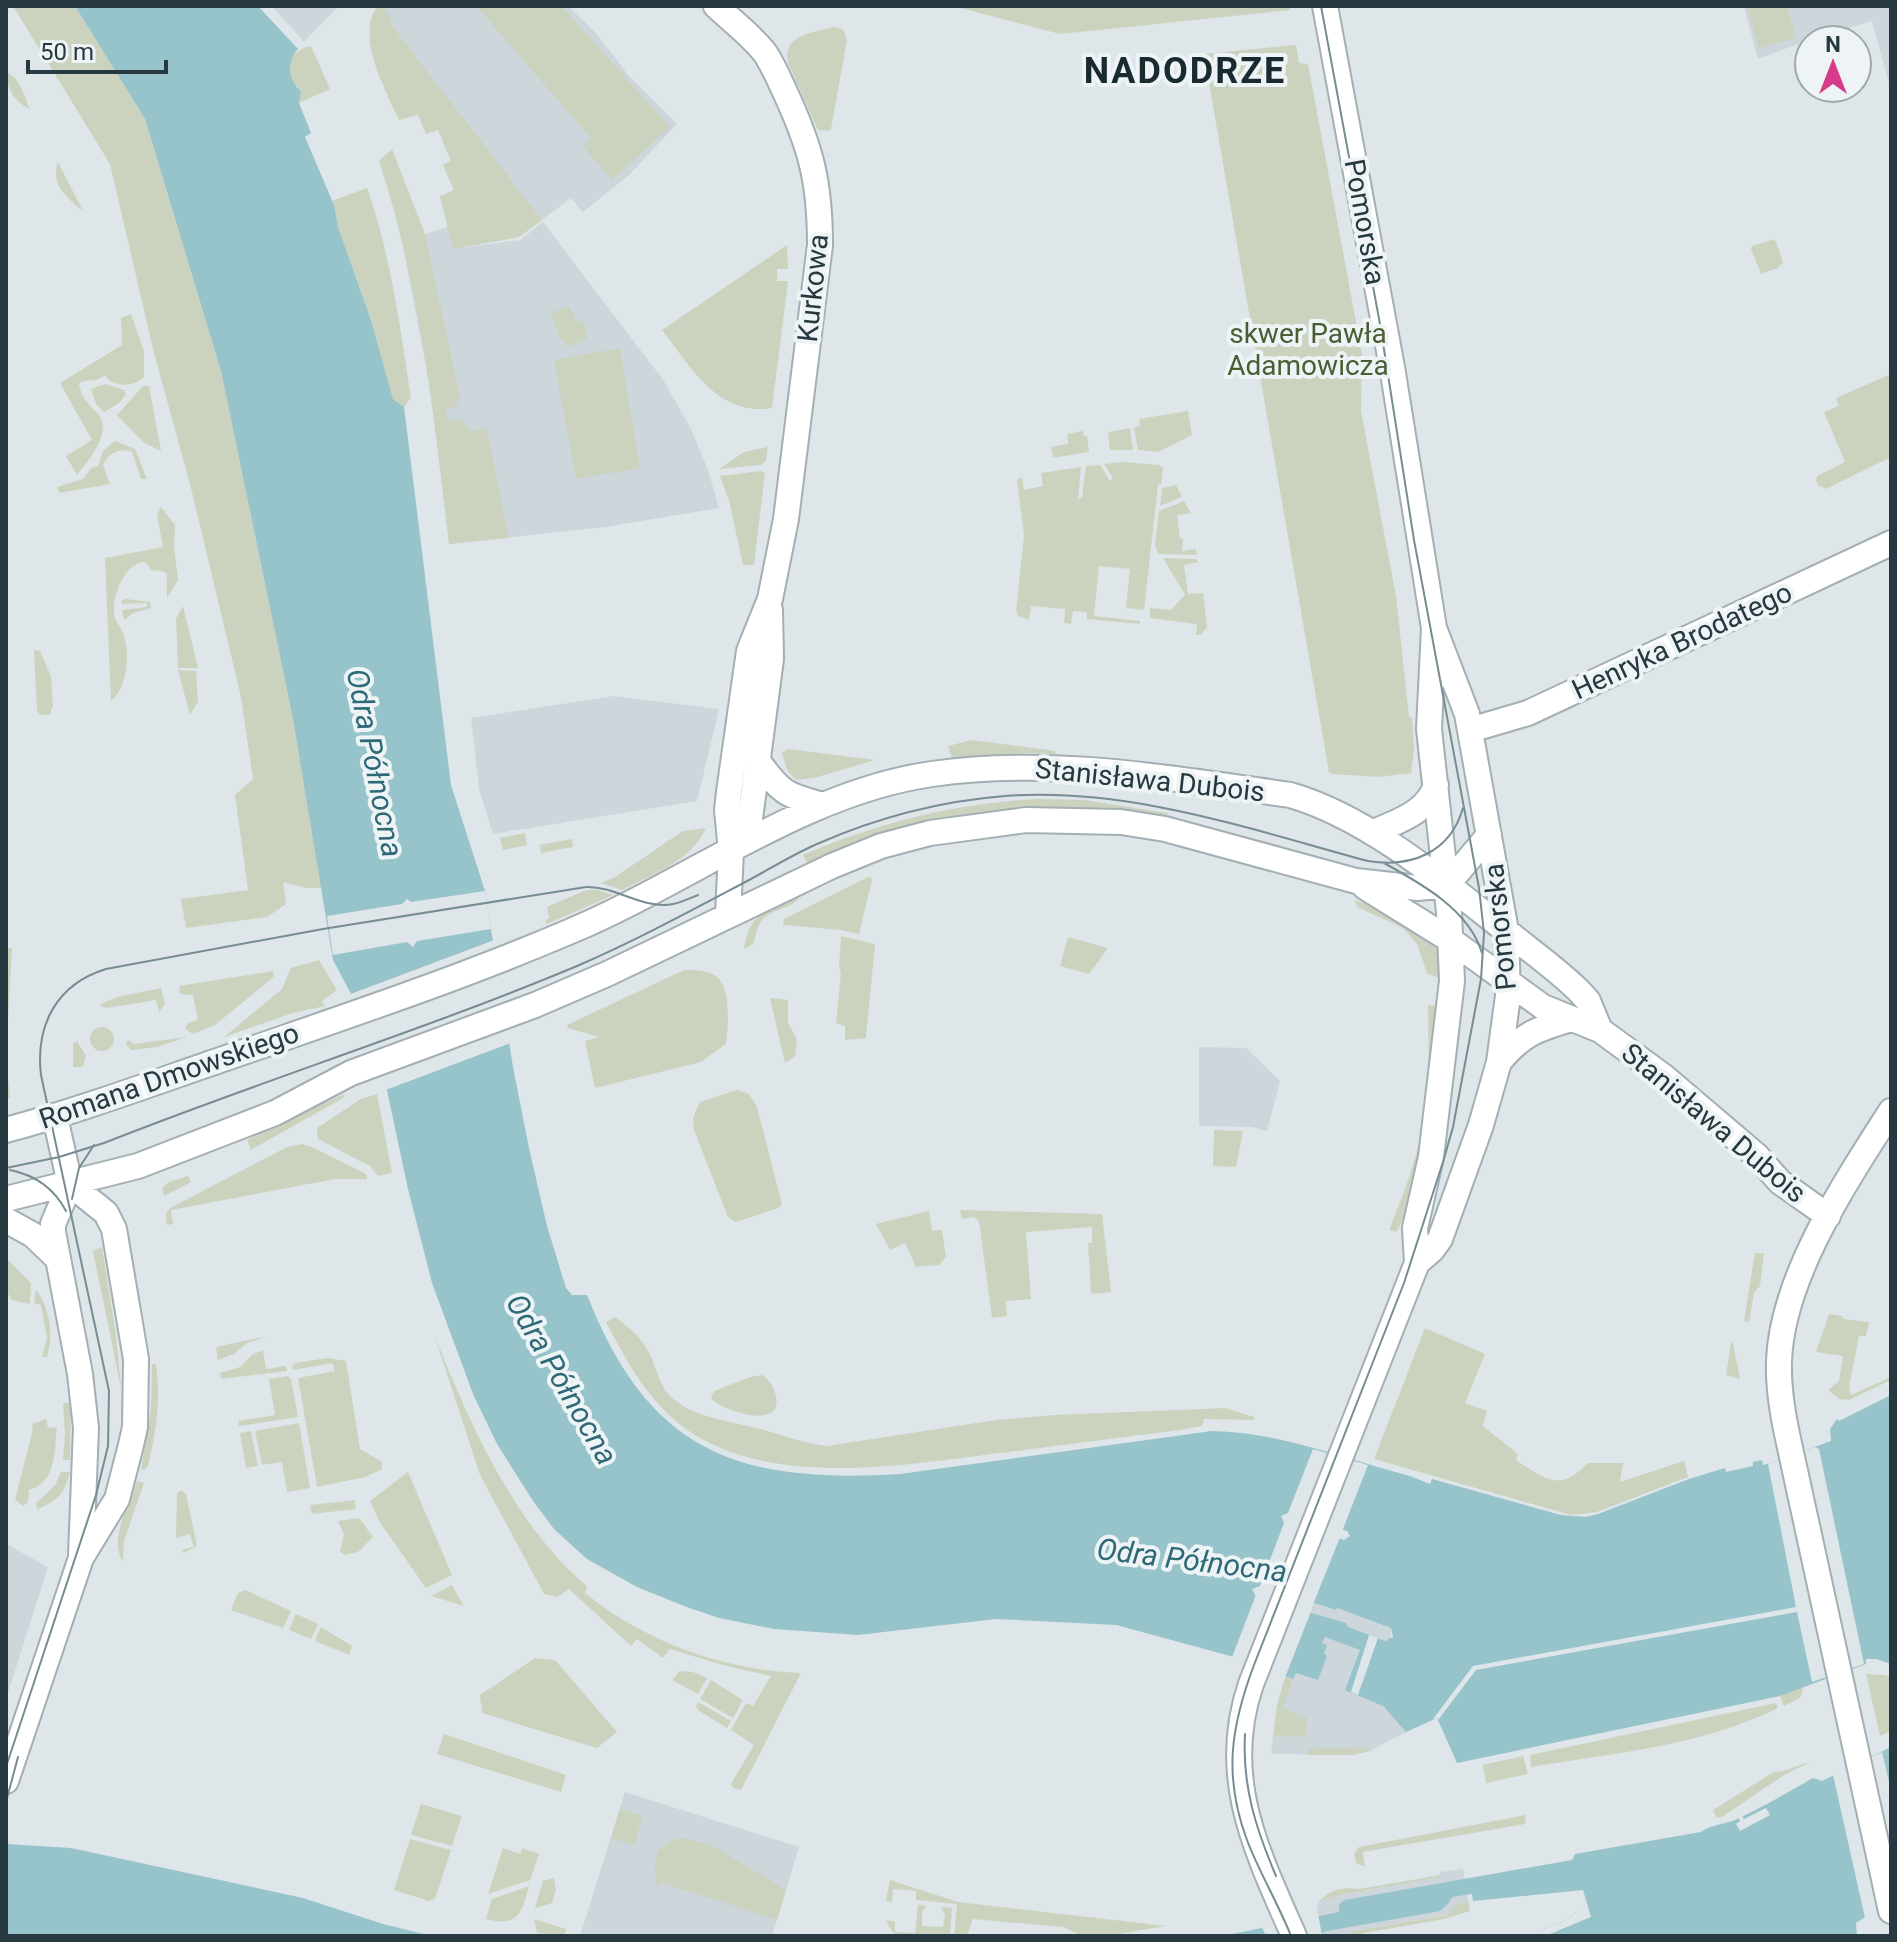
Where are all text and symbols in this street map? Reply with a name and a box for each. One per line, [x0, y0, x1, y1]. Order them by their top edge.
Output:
scale bar [28, 24, 166, 74]
north arrow [1793, 24, 1873, 104]
text: N [1825, 32, 1841, 57]
text: 50 m [40, 38, 94, 66]
district label: NADODRZE [1084, 50, 1286, 92]
street label: Pomorska [1338, 156, 1392, 288]
street label: Kurkowa [791, 232, 835, 344]
park label: skwer Pawła Adamowicza [1227, 317, 1389, 382]
street label: Henryka Brodatego [1567, 576, 1797, 706]
water label: Odra Północna [340, 666, 410, 860]
street label: Stanisława Dubois [1034, 752, 1266, 808]
street label: Pomorska [1477, 862, 1523, 992]
street label: Romana Dmowskiego [35, 1016, 303, 1136]
street label: Stanisława Dubois [1615, 1036, 1813, 1210]
water label: Odra Północna [499, 1287, 625, 1471]
water label: Odra Północna [1095, 1531, 1289, 1589]

